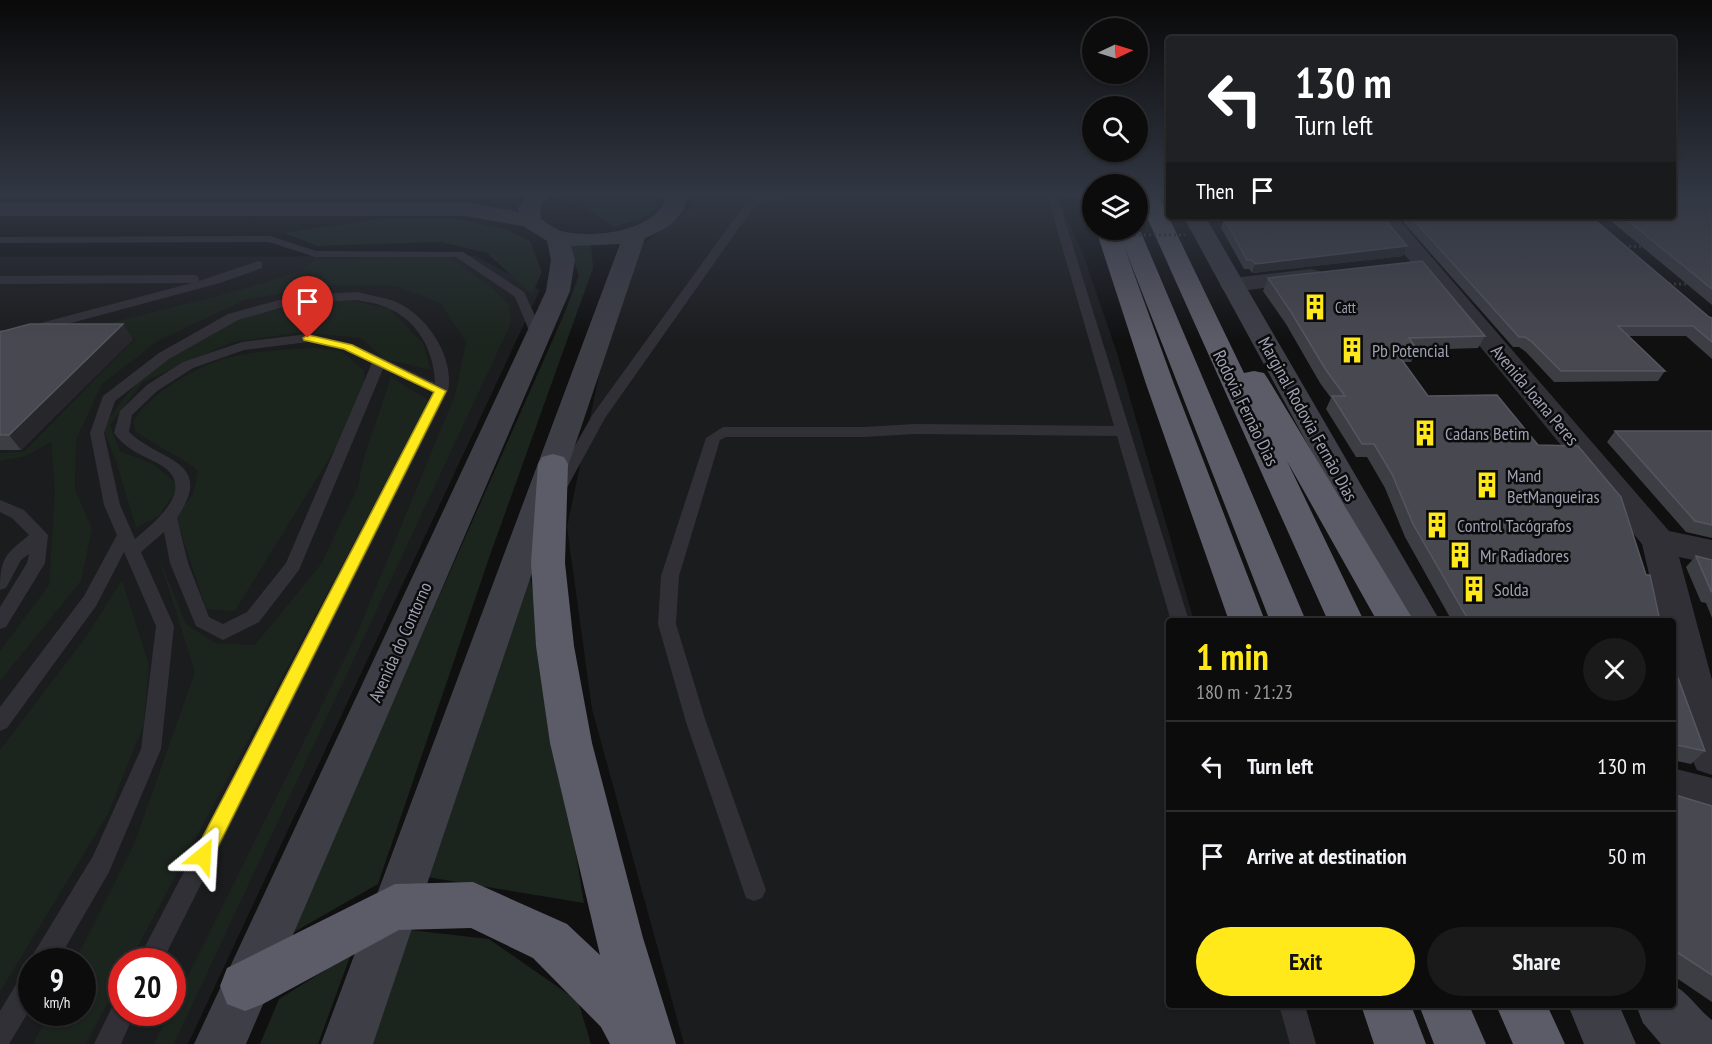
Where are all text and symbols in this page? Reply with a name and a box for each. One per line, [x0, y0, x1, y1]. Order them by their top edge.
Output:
north arrow [1082, 18, 1148, 84]
map controls [1082, 18, 1148, 240]
text: 130 m [1295, 55, 1392, 110]
icon: left [1196, 60, 1274, 138]
button: search [1082, 96, 1148, 162]
text: Turn left [1295, 108, 1373, 142]
button: layers [1082, 174, 1148, 240]
icon: arrive [1246, 174, 1279, 207]
text: Then [1196, 177, 1234, 205]
pin [282, 276, 333, 338]
icon: arrive [291, 285, 324, 318]
building icon: Catt [1300, 292, 1330, 322]
place label: Catt [1335, 298, 1356, 317]
street label: Marginal Rodovia Fernão Dias [1253, 333, 1363, 505]
building icon: Pb Potencial [1337, 335, 1367, 365]
place label: Pb Potencial [1372, 339, 1450, 362]
street label: Avenida Joana Peres [1486, 340, 1584, 450]
street label: Rodovia Fernão Dias [1208, 346, 1284, 470]
building icon: Cadans Betim [1410, 418, 1440, 448]
place label: Cadans Betim [1445, 422, 1530, 445]
place label: Mand BetMangueiras [1507, 464, 1600, 508]
building icon: Mand BetMangueiras [1472, 470, 1502, 500]
building icon: Control Tacógrafos [1422, 510, 1452, 540]
place label: Control Tacógrafos [1457, 514, 1571, 537]
building icon: Mr Radiadores [1445, 540, 1475, 570]
place label: Mr Radiadores [1480, 544, 1569, 567]
building icon: Solda [1459, 574, 1489, 604]
street label: Avenida do Contorno [363, 578, 437, 706]
place label: Solda [1494, 578, 1529, 601]
text: 1 min [1196, 633, 1269, 680]
button: close [1583, 638, 1646, 701]
text: 180 m · 21:23 [1196, 679, 1293, 705]
icon: left [1196, 750, 1229, 783]
text: Turn left [1247, 752, 1313, 780]
text: 130 m [1597, 752, 1646, 780]
position arrow [171, 824, 235, 888]
icon: arrive [1196, 840, 1229, 873]
text: Arrive at destination [1247, 842, 1407, 870]
text: 50 m [1607, 842, 1646, 870]
button: Exit [1196, 927, 1415, 996]
button: Share [1427, 927, 1646, 996]
speed limit sign: 20 [108, 948, 186, 1026]
text: 9 [50, 960, 64, 999]
text: km/h [44, 993, 70, 1012]

